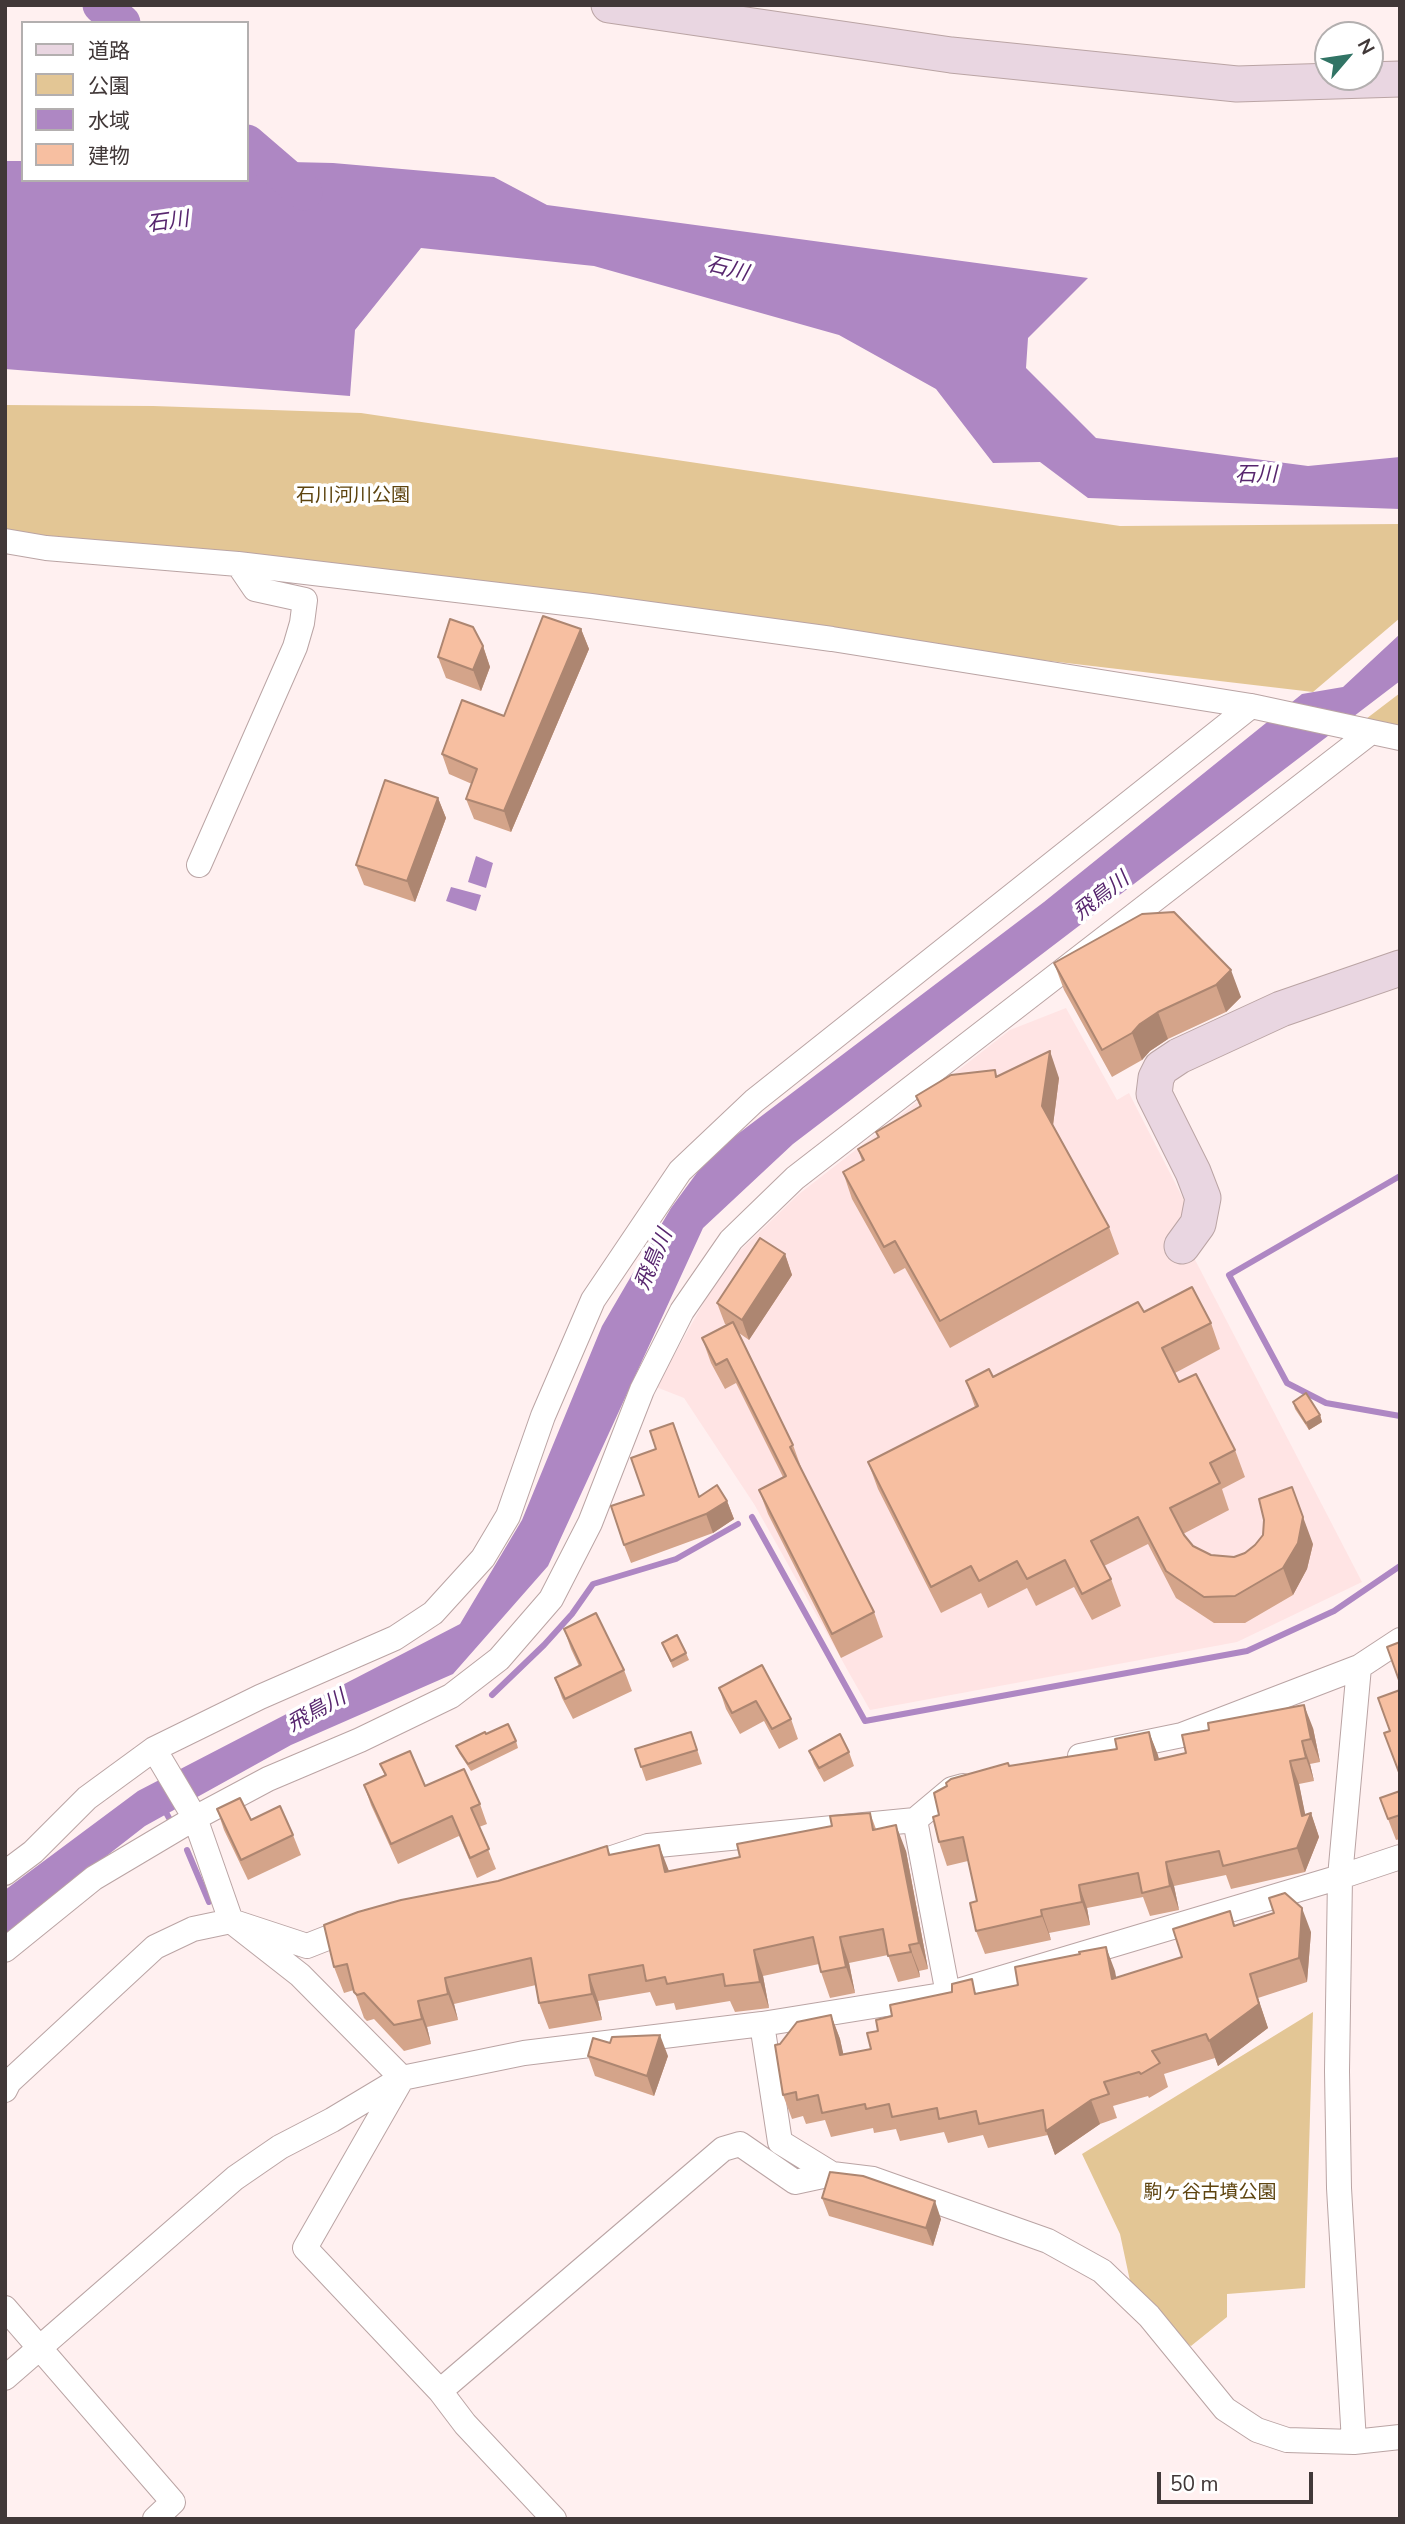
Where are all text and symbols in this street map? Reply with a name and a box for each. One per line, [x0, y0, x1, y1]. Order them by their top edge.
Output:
legend [21, 21, 248, 182]
north arrow [1314, 21, 1384, 91]
text: N [1351, 34, 1380, 59]
text: 道路 [88, 37, 130, 65]
text: 公園 [88, 72, 130, 100]
text: 水域 [88, 107, 130, 135]
text: 建物 [88, 142, 130, 170]
water label: 石川 [145, 208, 191, 238]
water label: 石川 [704, 253, 750, 287]
water label: 石川 [1235, 463, 1277, 489]
park label: 石川河川公園 [296, 485, 410, 507]
water label: 飛鳥川 [1069, 868, 1135, 926]
water label: 飛鳥川 [631, 1226, 679, 1294]
water label: 飛鳥川 [283, 1686, 351, 1738]
park label: 駒ヶ谷古墳公園 [1144, 2182, 1276, 2204]
scale bar [1160, 2458, 1316, 2502]
text: 50 m [1170, 2470, 1219, 2498]

